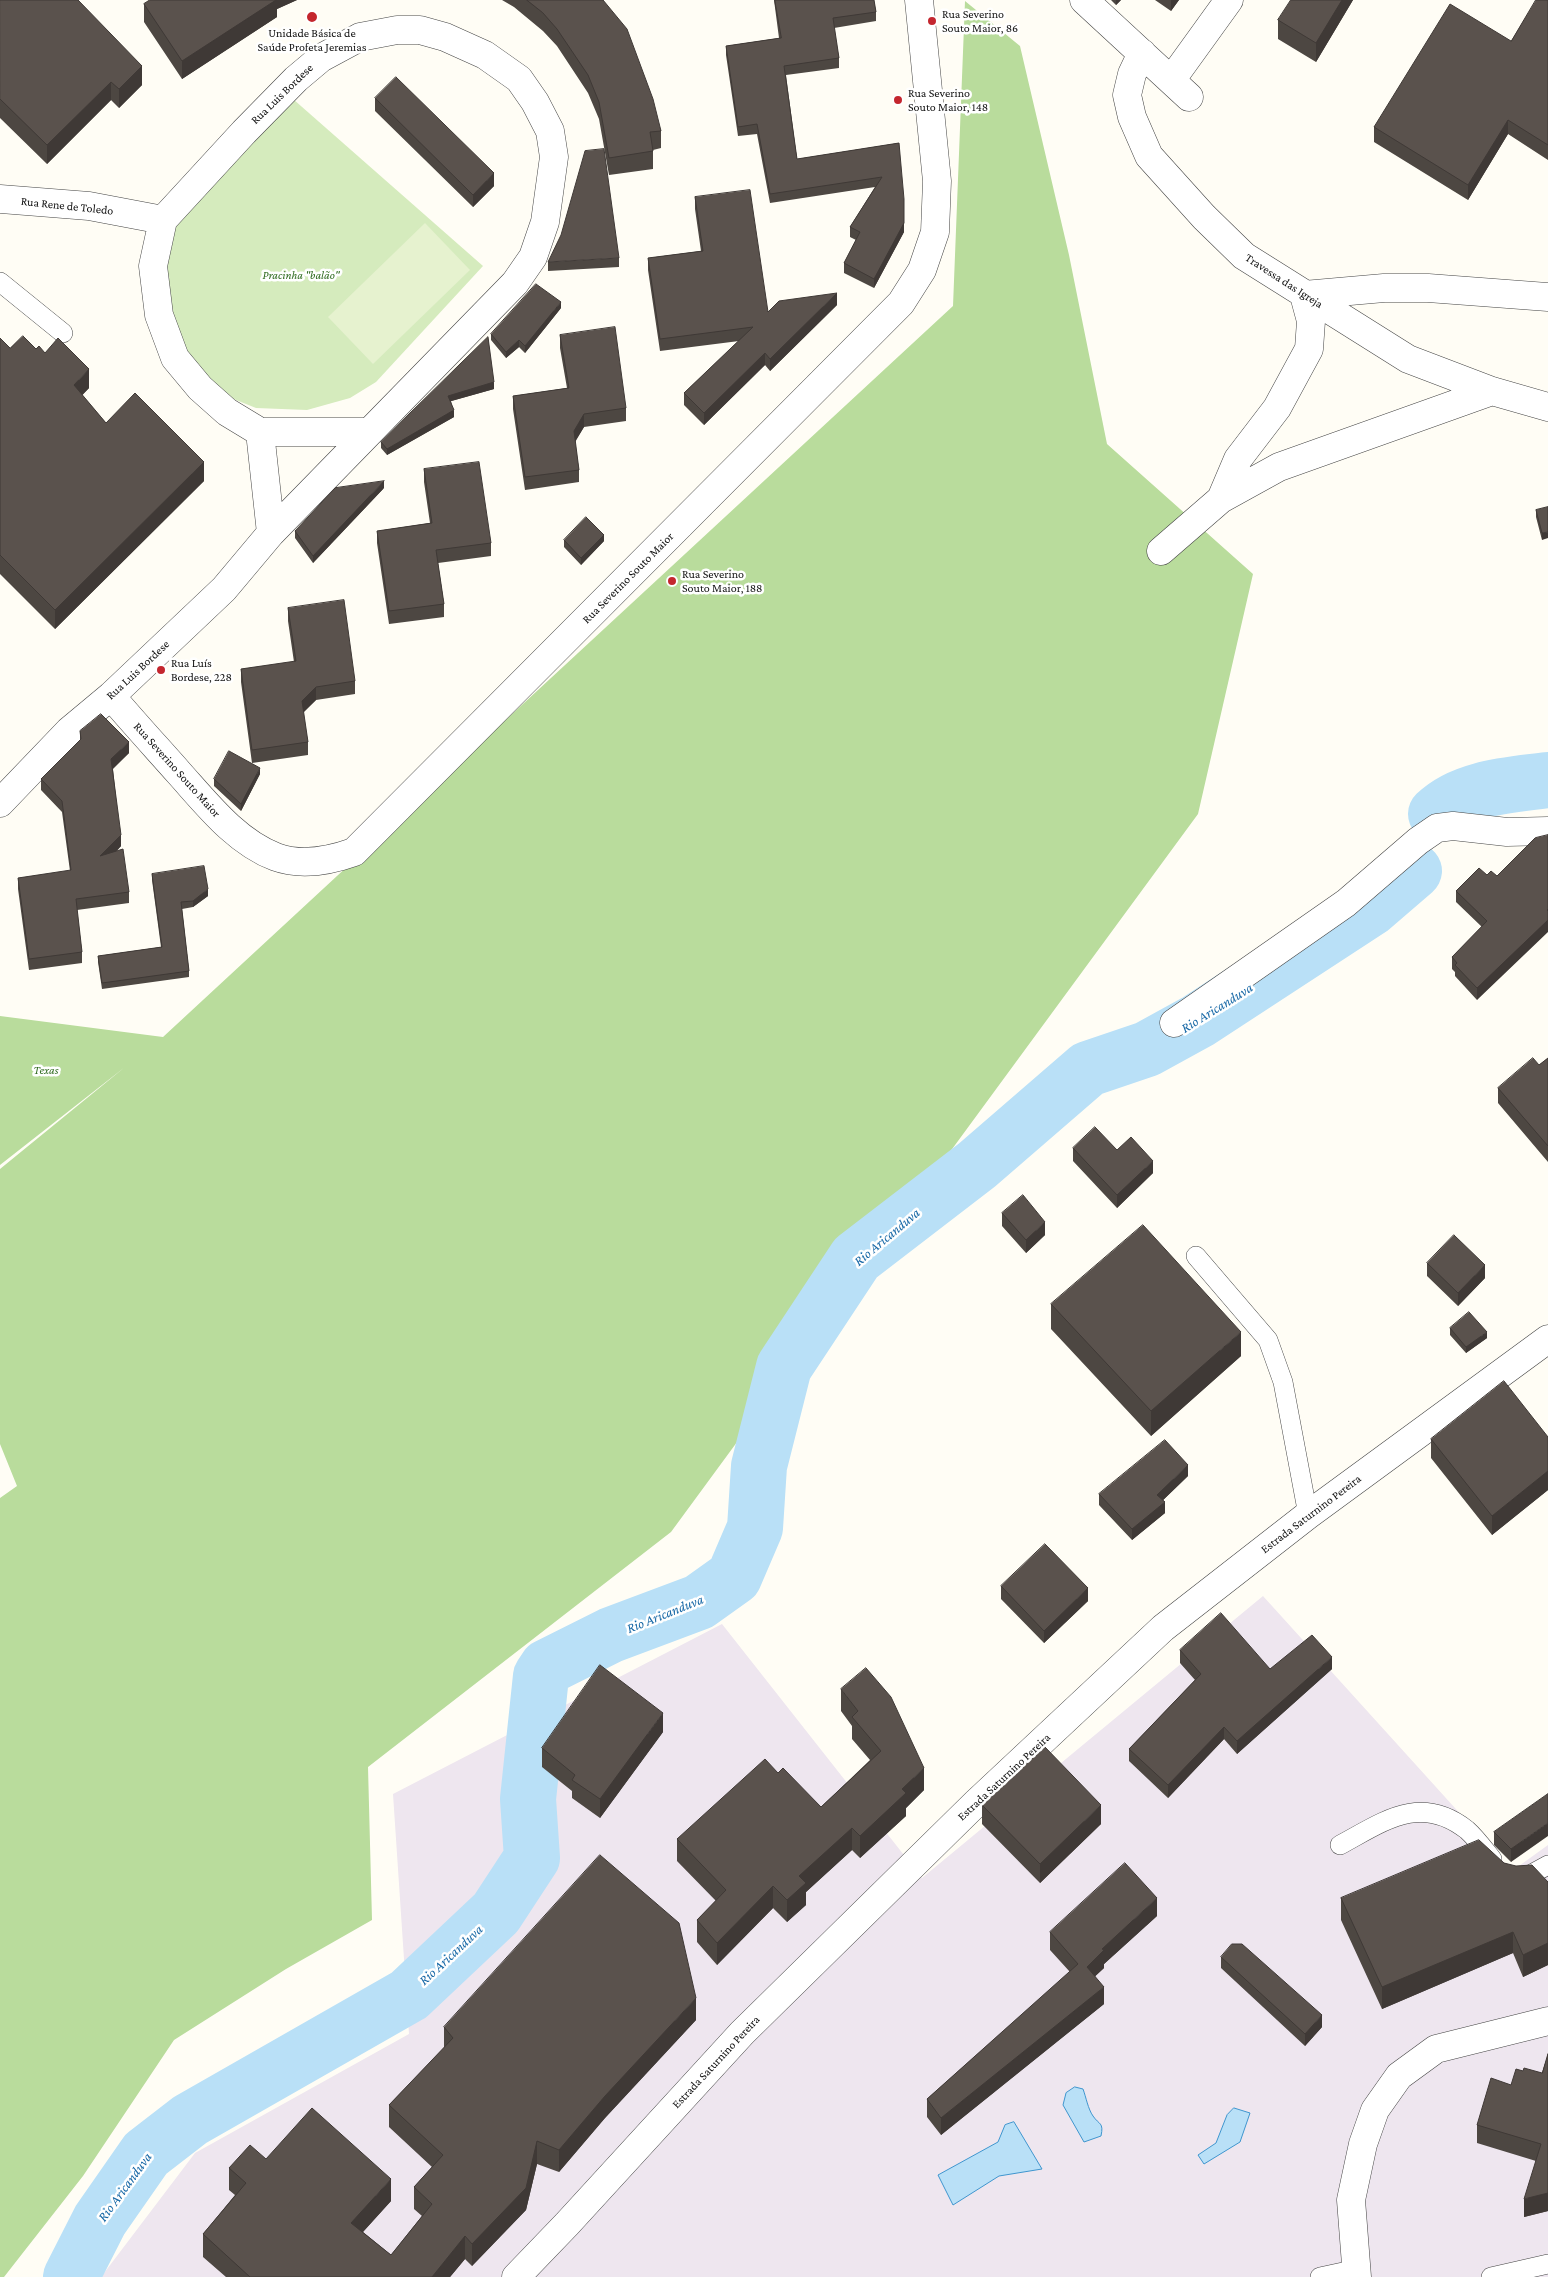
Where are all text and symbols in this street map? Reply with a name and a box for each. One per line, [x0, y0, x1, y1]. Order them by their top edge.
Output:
place label: Rua Severino Souto Maior, 86 [942, 7, 1018, 35]
marker: Unidade Básica de Saúde Profeta Jeremias [305, 10, 319, 24]
marker: Rua Severino Souto Maior, 86 [926, 15, 938, 27]
place label: Unidade Básica de Saúde Profeta Jeremias [258, 26, 366, 54]
street label: Rua Luis Bordese [248, 61, 316, 127]
place label: Rua Severino Souto Maior, 148 [908, 86, 988, 114]
marker: Rua Severino Souto Maior, 148 [892, 94, 904, 106]
street label: Rua Rene de Toledo [20, 194, 114, 218]
street label: Travessa das Igreja [1242, 250, 1326, 312]
park label: Pracinha "balão" [262, 268, 340, 282]
street label: Rua Severino Souto Maior [579, 529, 677, 627]
place label: Rua Severino Souto Maior, 188 [682, 567, 763, 595]
marker: Rua Severino Souto Maior, 188 [666, 575, 678, 587]
street label: Rua Luis Bordese [103, 637, 173, 703]
place label: Rua Luís Bordese, 228 [171, 656, 232, 684]
marker: Rua Luís Bordese, 228 [155, 664, 167, 676]
street label: Rua Severino Souto Maior [130, 719, 224, 821]
water label: Rio Aricanduva [1178, 979, 1256, 1037]
park label: Texas [34, 1063, 58, 1077]
water label: Rio Aricanduva [850, 1204, 924, 1270]
street label: Estrada Saturnino Pereira [1258, 1472, 1364, 1556]
water label: Rio Aricanduva [624, 1591, 706, 1637]
street label: Estrada Saturnino Pereira [954, 1730, 1054, 1824]
water label: Rio Aricanduva [416, 1921, 486, 1989]
street label: Estrada Saturnino Pereira [669, 2012, 763, 2112]
water label: Rio Aricanduva [94, 2149, 156, 2225]

